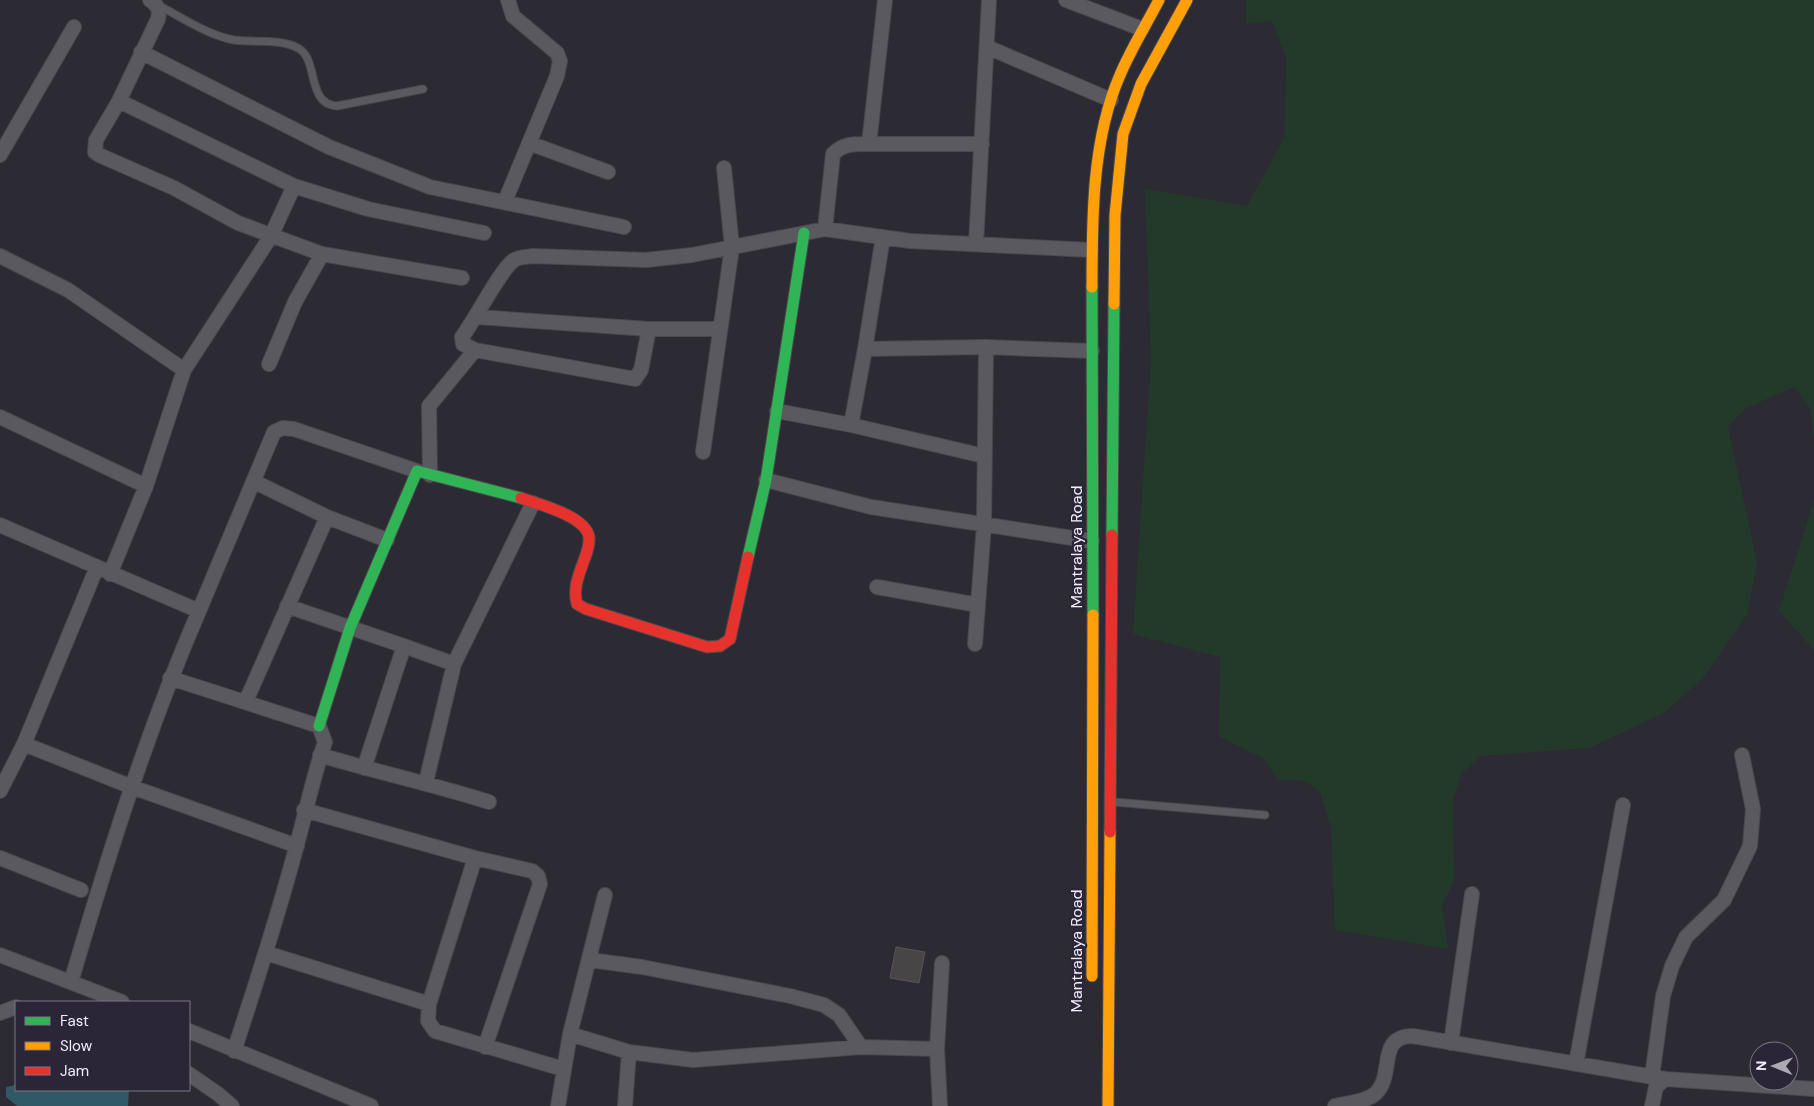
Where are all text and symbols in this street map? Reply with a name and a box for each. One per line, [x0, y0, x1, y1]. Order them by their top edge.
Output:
street label: Mantralaya Road [1066, 486, 1087, 608]
street label: Mantralaya Road [1066, 890, 1087, 1012]
legend [15, 1001, 190, 1091]
text: Fast [60, 1011, 89, 1031]
text: Slow [60, 1036, 93, 1056]
north arrow [1749, 1041, 1799, 1091]
text: Jam [60, 1061, 89, 1081]
text: N [1752, 1061, 1770, 1071]

